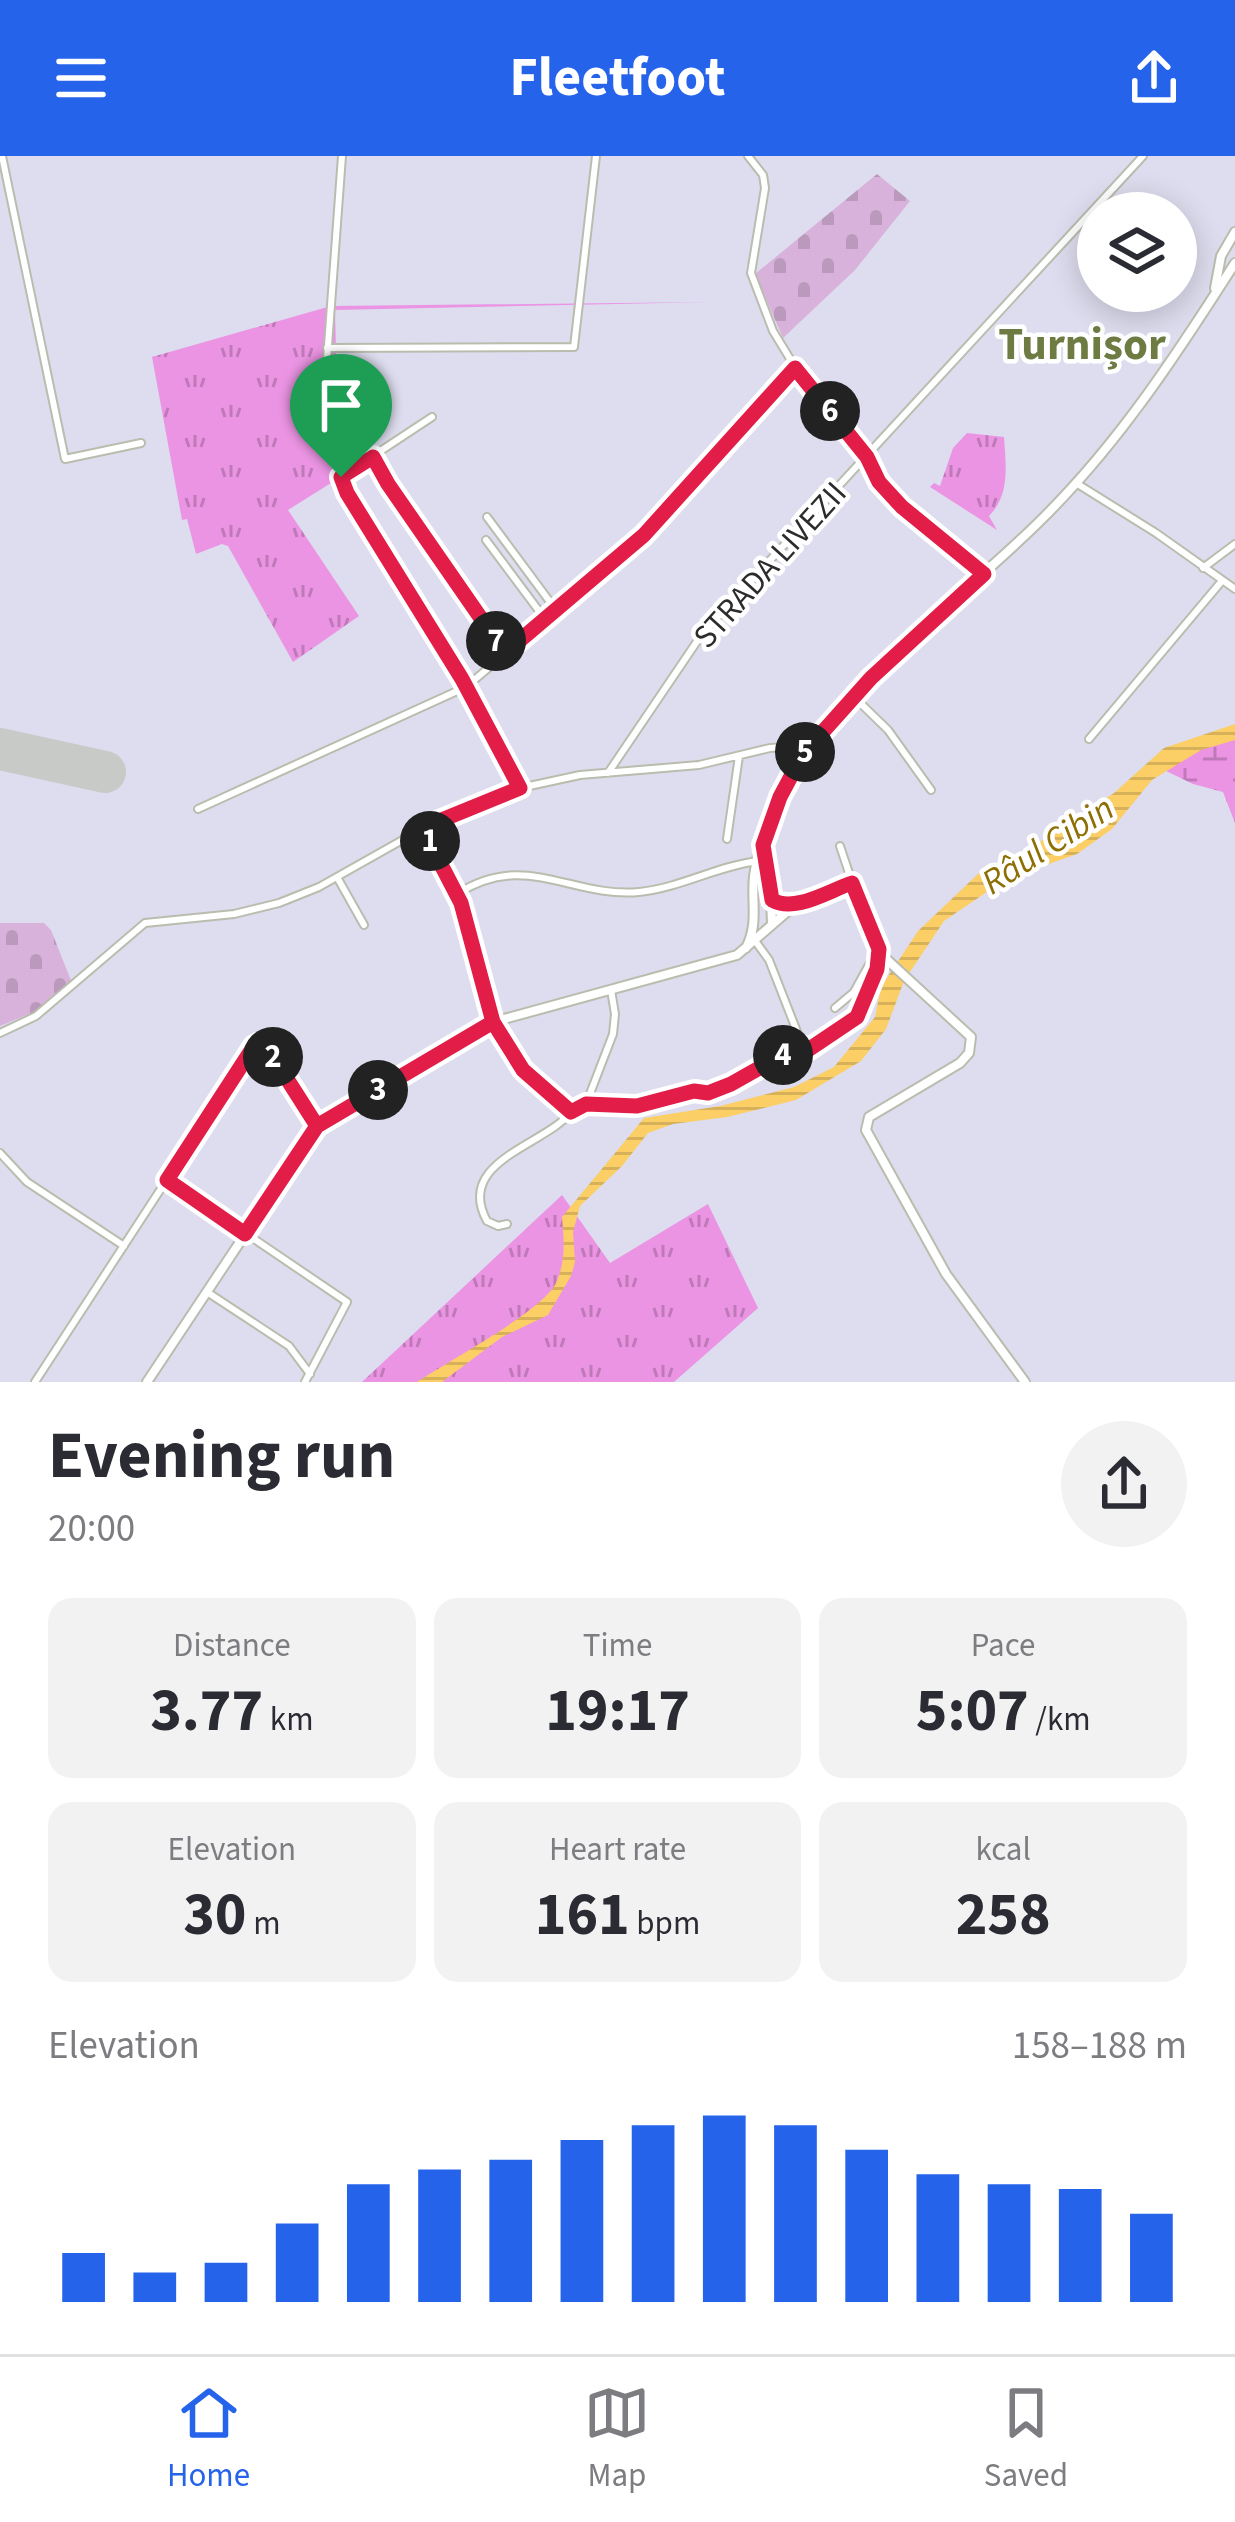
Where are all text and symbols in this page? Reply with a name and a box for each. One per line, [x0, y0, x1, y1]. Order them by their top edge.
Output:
text: Fleetfoot [509, 40, 726, 117]
icon: menu [48, 45, 114, 111]
icon: share [1121, 45, 1187, 111]
map controls [1077, 192, 1197, 312]
button: layers [1077, 192, 1197, 312]
district label: Turnișor [998, 313, 1166, 377]
pin [290, 354, 392, 477]
icon: arrive [308, 372, 374, 438]
pin: 6 [800, 381, 860, 441]
text: 6 [821, 387, 839, 434]
street label: STRADA LIVEZII [682, 471, 858, 659]
pin: 7 [466, 611, 526, 671]
text: 7 [487, 617, 505, 664]
pin: 5 [775, 722, 835, 782]
text: 5 [796, 728, 814, 775]
water label: Râul Cibin [971, 783, 1124, 907]
pin: 1 [400, 811, 460, 871]
text: 1 [421, 817, 439, 864]
pin: 4 [753, 1025, 813, 1085]
pin: 2 [243, 1027, 303, 1087]
text: 4 [774, 1031, 792, 1078]
text: 2 [264, 1033, 282, 1080]
pin: 3 [348, 1060, 408, 1120]
text: 3 [369, 1066, 387, 1113]
text: Evening run [48, 1409, 395, 1503]
button: share [1061, 1421, 1187, 1547]
text: 20:00 [48, 1501, 135, 1557]
text: Distance [173, 1622, 291, 1669]
text: Time [583, 1622, 652, 1669]
text: Pace [971, 1622, 1035, 1669]
text: 3.77 [150, 1669, 263, 1754]
text: 19:17 [545, 1669, 690, 1754]
text: 5:07 [916, 1669, 1029, 1754]
text: km [263, 1696, 314, 1743]
text: /km [1029, 1696, 1091, 1743]
text: Elevation [168, 1826, 296, 1873]
text: Heart rate [549, 1826, 686, 1873]
text: kcal [975, 1826, 1031, 1873]
text: 30 [183, 1873, 247, 1958]
text: 161 [535, 1873, 630, 1958]
text: 258 [956, 1873, 1051, 1958]
text: m [247, 1900, 281, 1947]
text: bpm [630, 1900, 700, 1947]
text: Elevation [48, 2018, 200, 2074]
text: 158–188 m [1012, 2018, 1187, 2074]
tab: Home [167, 2380, 250, 2499]
tab: Map [584, 2380, 650, 2499]
tab: Saved [984, 2380, 1068, 2499]

